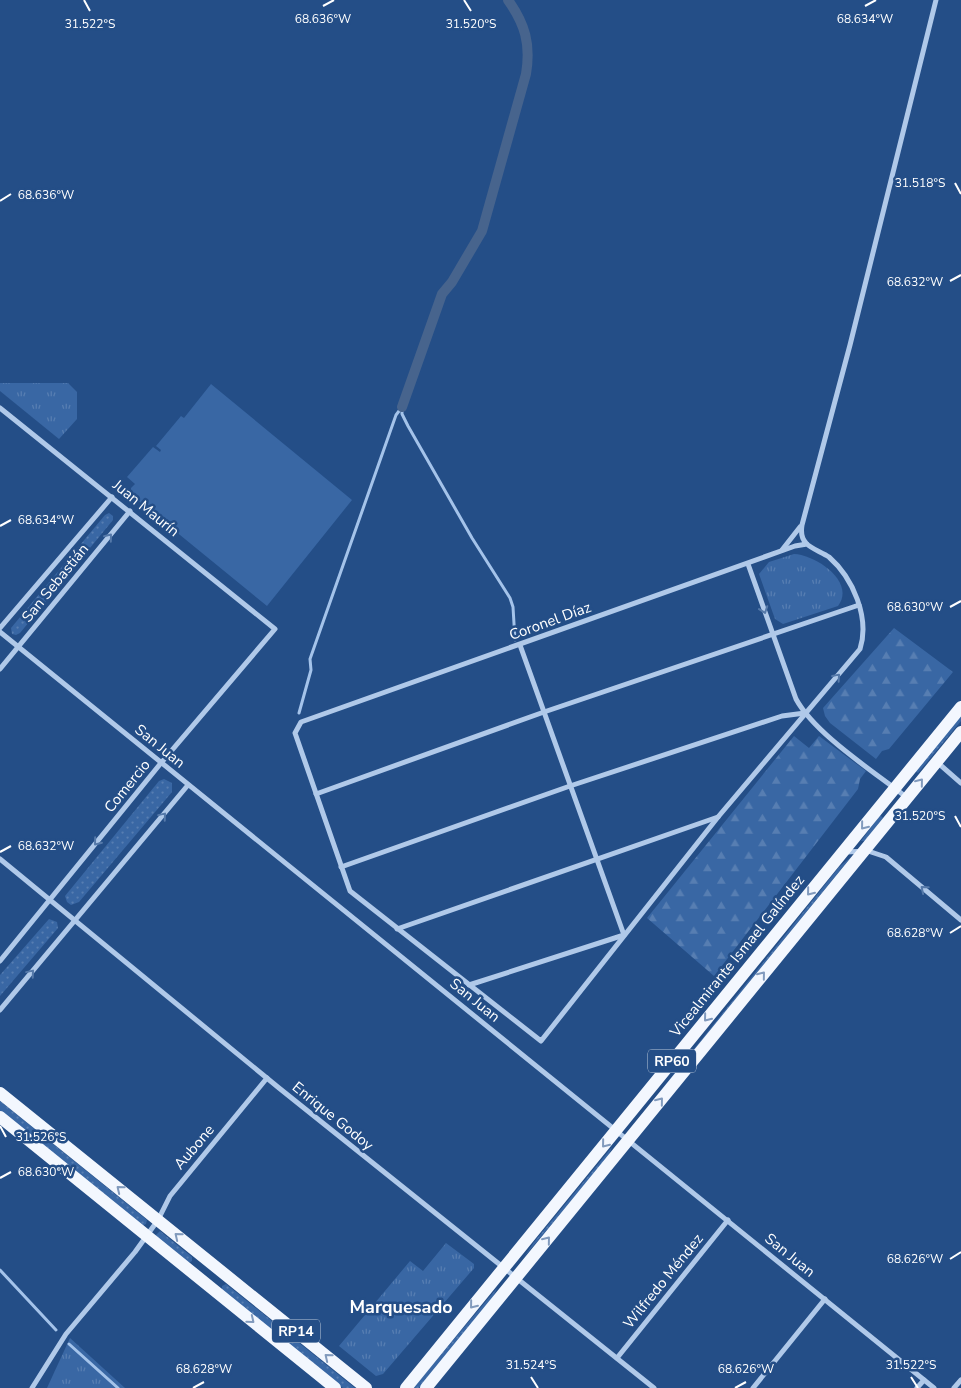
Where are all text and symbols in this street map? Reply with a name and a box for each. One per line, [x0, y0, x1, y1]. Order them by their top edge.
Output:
text: 68.636°W [295, 11, 351, 27]
text: 68.634°W [837, 11, 893, 27]
text: 31.522°S [65, 16, 115, 32]
text: 31.520°S [446, 16, 496, 32]
text: 31.518°S [895, 175, 945, 191]
text: 68.636°W [18, 187, 74, 203]
text: 68.632°W [887, 274, 943, 290]
street label: Juan Maurín [108, 474, 183, 541]
text: 68.634°W [18, 512, 74, 528]
one-way arrow [103, 534, 111, 543]
street label: San Sebastián [17, 539, 93, 627]
street label: Coronel Díaz [506, 597, 594, 645]
text: 68.630°W [887, 599, 943, 615]
one-way arrow [758, 605, 768, 614]
one-way arrow [831, 673, 840, 682]
street label: San Juan [131, 720, 189, 772]
street label: Comercio [99, 755, 155, 817]
one-way arrow [915, 778, 924, 787]
text: 31.520°S [895, 808, 945, 824]
one-way arrow [157, 812, 166, 821]
one-way arrow [861, 820, 869, 829]
one-way arrow [95, 836, 103, 845]
text: 68.632°W [18, 838, 74, 854]
street label: Vicealmirante Ismael Galíndez [665, 871, 809, 1042]
one-way arrow [807, 886, 815, 895]
one-way arrow [920, 886, 929, 895]
text: 68.628°W [887, 925, 943, 941]
one-way arrow [26, 970, 34, 979]
one-way arrow [757, 972, 766, 981]
street label: San Juan [446, 974, 504, 1026]
one-way arrow [705, 1012, 713, 1021]
road number: RP60 [648, 1050, 696, 1072]
street label: Enrique Godoy [288, 1077, 378, 1155]
one-way arrow [654, 1098, 663, 1107]
street label: Aubone [169, 1120, 219, 1174]
text: 31.526°S [16, 1129, 66, 1145]
one-way arrow [602, 1138, 610, 1147]
text: 68.630°W [18, 1164, 74, 1180]
one-way arrow [117, 1187, 126, 1195]
street label: Wilfredo Méndez [619, 1229, 707, 1333]
street label: San Juan [761, 1229, 819, 1281]
one-way arrow [175, 1234, 184, 1242]
one-way arrow [541, 1237, 549, 1246]
text: 68.626°W [887, 1251, 943, 1267]
district label: Marquesado [349, 1295, 453, 1319]
one-way arrow [470, 1300, 479, 1309]
one-way arrow [246, 1315, 255, 1324]
road number: RP14 [272, 1320, 320, 1342]
one-way arrow [325, 1355, 334, 1363]
text: 31.524°S [506, 1357, 556, 1373]
text: 31.522°S [886, 1357, 936, 1373]
text: 68.628°W [176, 1361, 232, 1377]
text: 68.626°W [718, 1361, 774, 1377]

